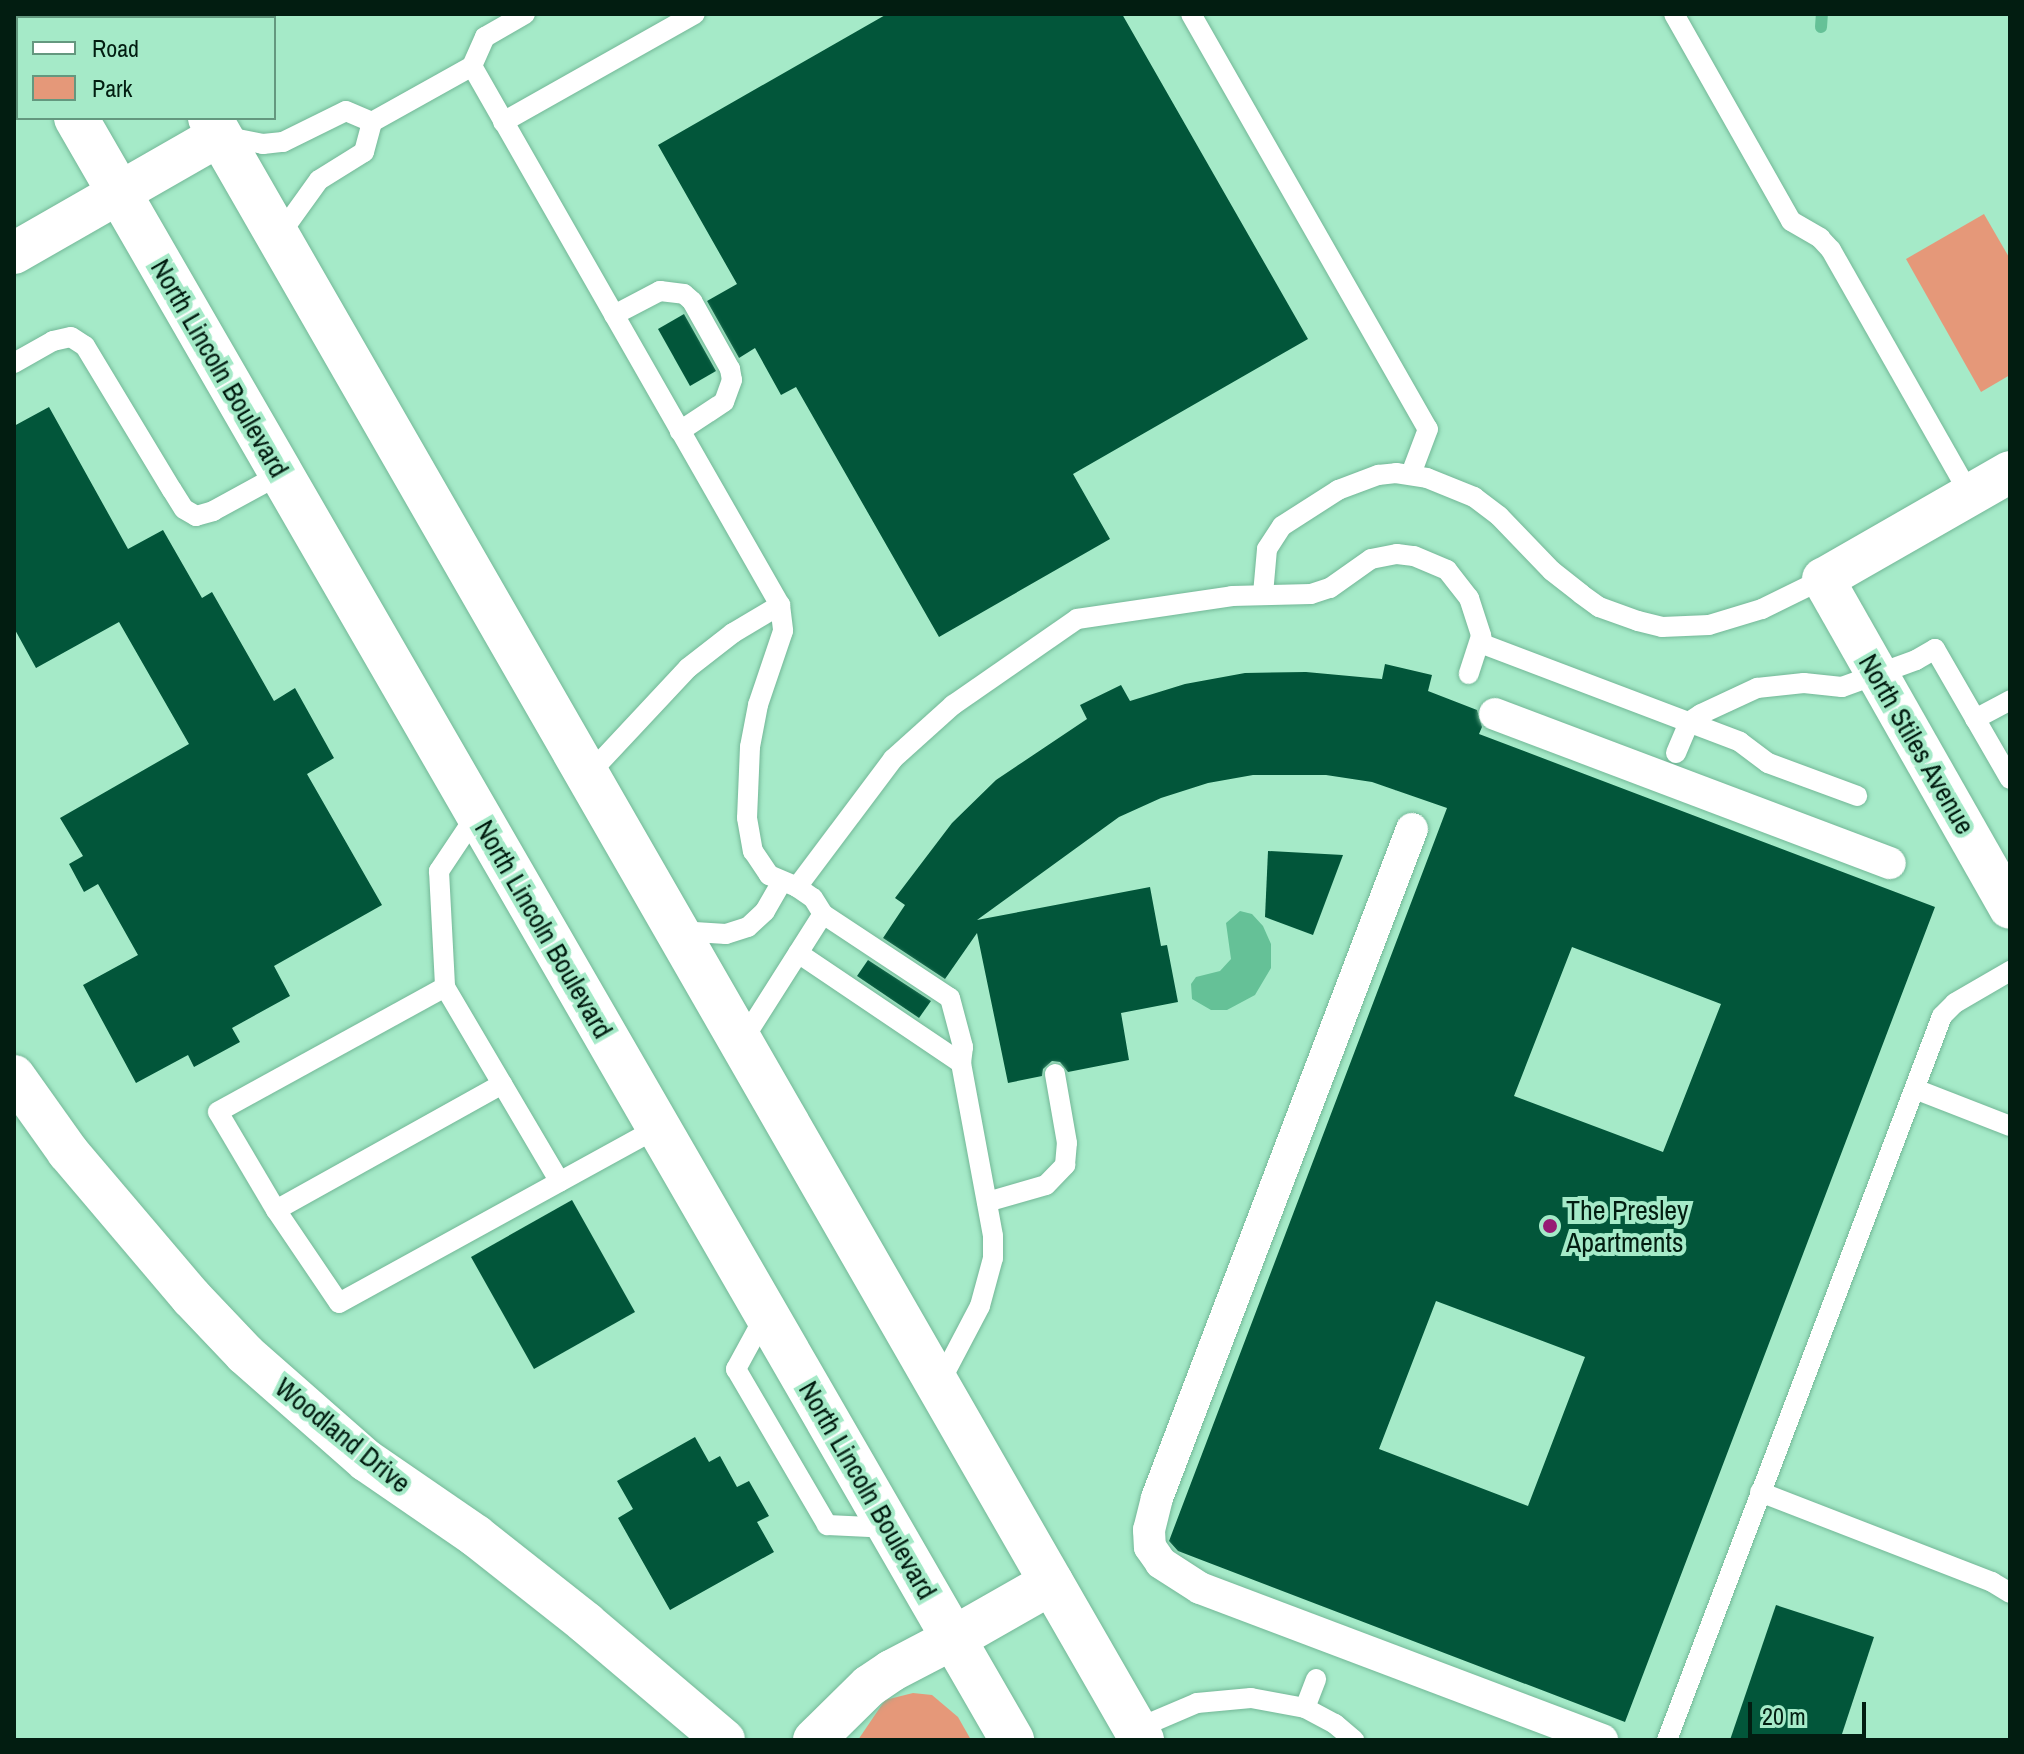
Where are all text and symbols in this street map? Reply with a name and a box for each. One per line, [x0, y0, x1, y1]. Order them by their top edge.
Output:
legend [16, 16, 276, 120]
text: Road [92, 32, 139, 64]
text: Park [92, 72, 132, 104]
street label: North Lincoln Boulevard [144, 253, 296, 483]
street label: North Stiles Avenue [1851, 647, 1983, 841]
street label: North Lincoln Boulevard [468, 814, 620, 1044]
place label: The Presley Apartments [1566, 1193, 1688, 1259]
marker: The Presley Apartments [1541, 1217, 1559, 1235]
street label: Woodland Drive [269, 1370, 417, 1500]
street label: North Lincoln Boulevard [792, 1375, 944, 1605]
scale bar [1752, 1686, 1870, 1736]
text: 20 m [1762, 1700, 1806, 1732]

